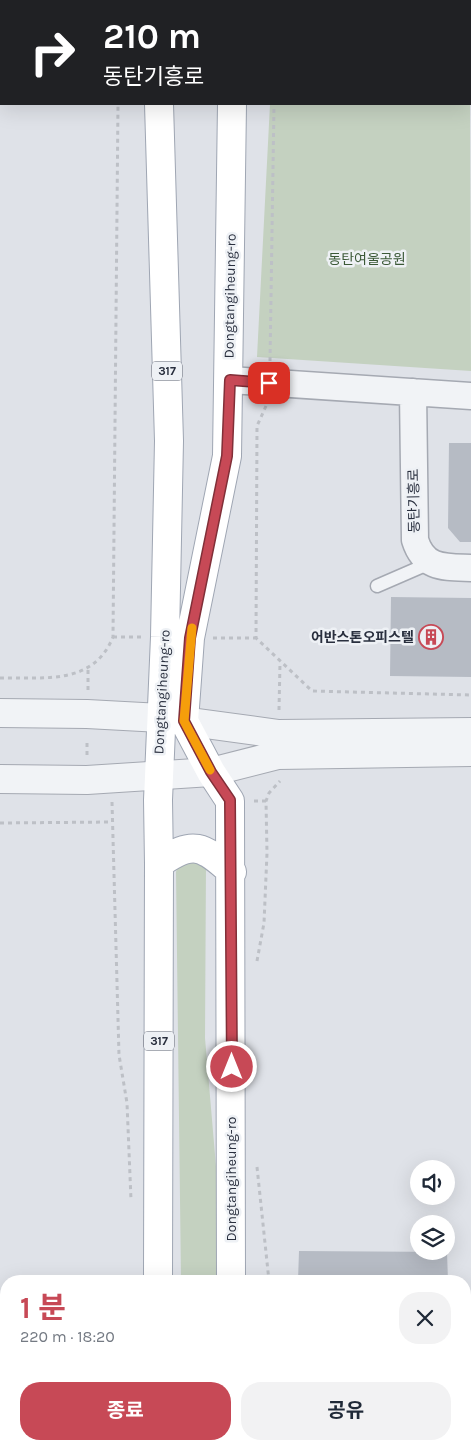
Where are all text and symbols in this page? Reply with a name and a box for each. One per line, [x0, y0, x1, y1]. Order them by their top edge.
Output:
text: 210 m [103, 16, 201, 57]
icon: right [20, 20, 85, 85]
text: 동탄기흥로 [103, 64, 204, 90]
street label: Dongtangiheung-ro [220, 233, 240, 359]
park label: 동탄여울공원 [328, 251, 406, 268]
road number: 317 [152, 362, 182, 381]
pin [248, 362, 290, 404]
icon: arrive [255, 369, 283, 397]
street label: 동탄기흥로 [405, 469, 423, 533]
building icon: 어반스톤오피스텔 [418, 624, 444, 650]
street label: Dongtangiheung-ro [150, 629, 174, 755]
place label: 어반스톤오피스텔 [311, 629, 414, 646]
road number: 317 [144, 1032, 174, 1050]
position arrow [205, 1040, 257, 1092]
street label: Dongtangiheung-ro [223, 1117, 240, 1241]
map controls [410, 1160, 455, 1260]
button: sound [410, 1160, 455, 1205]
button: layers [410, 1215, 455, 1260]
text: 1 분 [20, 1290, 66, 1326]
button: close [399, 1292, 451, 1344]
text: 220 m · 18:20 [20, 1327, 115, 1346]
button: 종료 [20, 1382, 231, 1440]
button: 공유 [241, 1382, 451, 1440]

